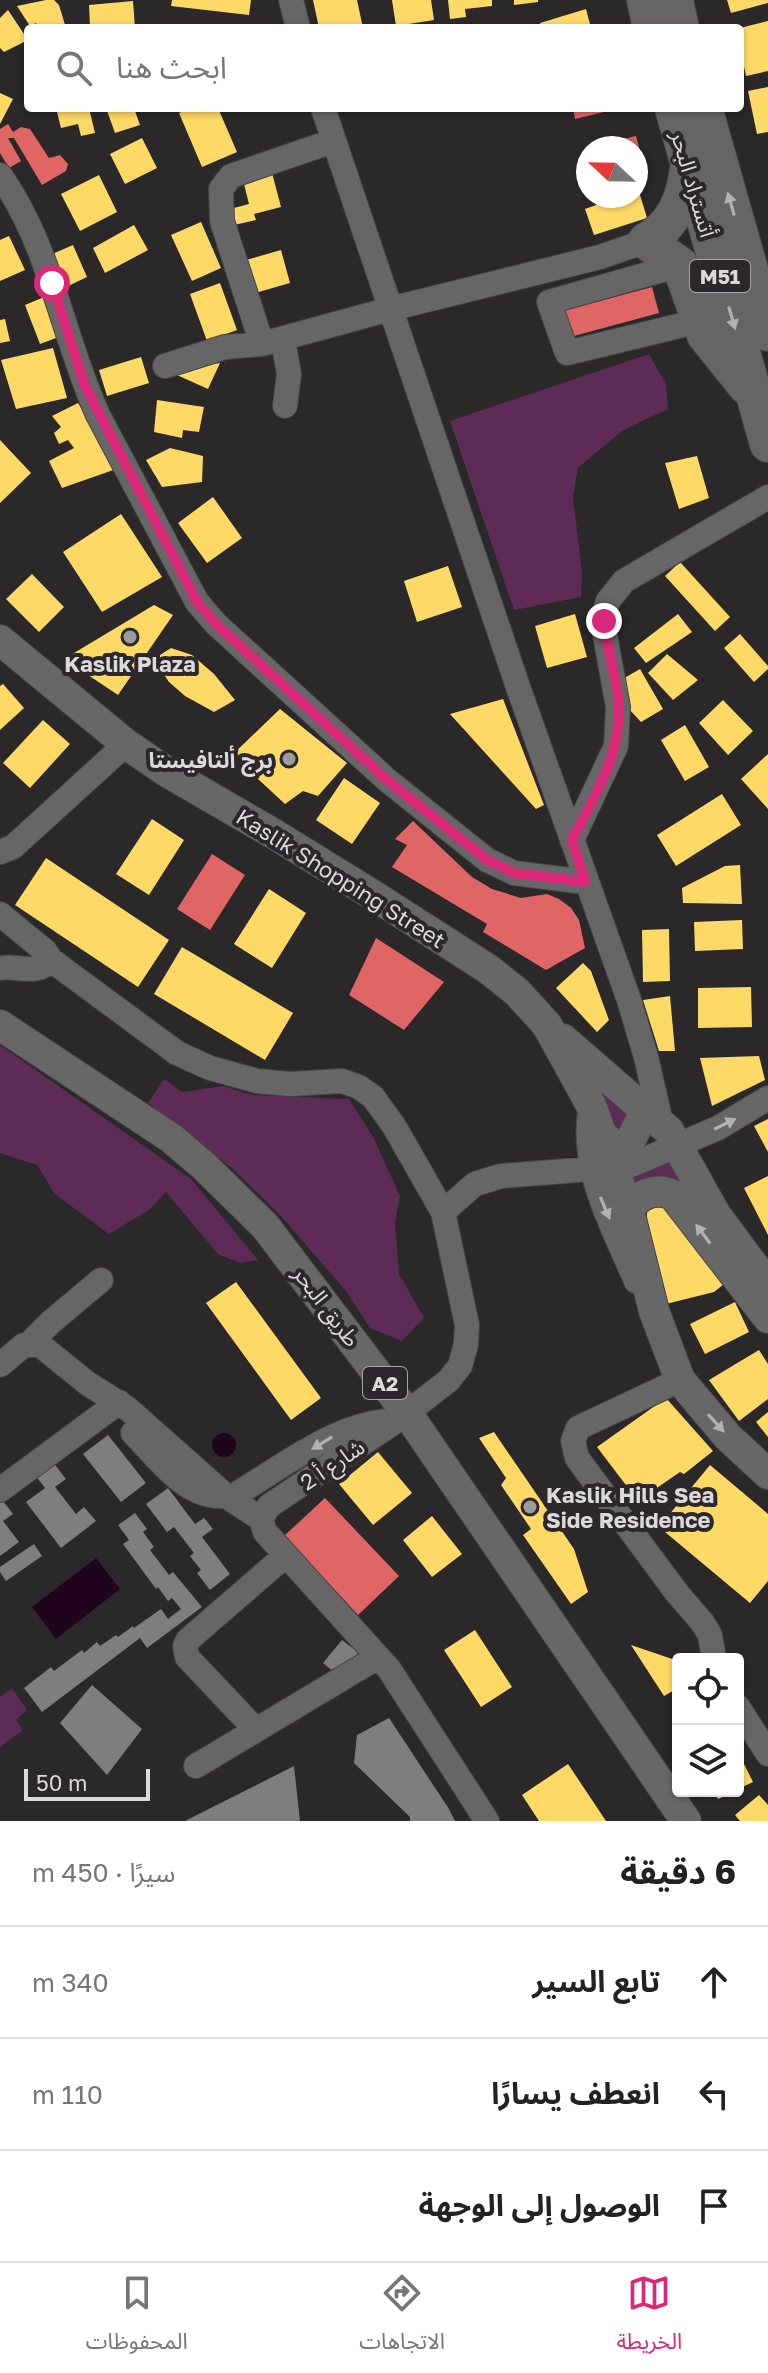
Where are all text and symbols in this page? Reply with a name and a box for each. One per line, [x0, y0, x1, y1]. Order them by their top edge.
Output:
search box [24, 24, 744, 112]
icon: search [52, 46, 96, 90]
text: ابحث هنا [116, 49, 227, 85]
street label: أتستراد البحر [666, 127, 722, 240]
north arrow [576, 136, 648, 208]
one-way arrow [724, 191, 737, 215]
road number: M51 [690, 260, 750, 292]
route start [34, 265, 70, 301]
one-way arrow [726, 306, 739, 330]
route end [586, 603, 622, 639]
marker: Kaslik Plaza [121, 628, 139, 646]
place label: Kaslik Plaza [64, 650, 196, 677]
place label: برج ألتافيستا [149, 745, 273, 777]
marker: برج ألتافيستا [280, 750, 298, 768]
street label: Kaslik Shopping Street [231, 803, 451, 953]
one-way arrow [713, 1117, 736, 1131]
one-way arrow [599, 1196, 612, 1220]
one-way arrow [696, 1224, 712, 1244]
street label: طريق البحر [287, 1260, 366, 1352]
road number: A2 [363, 1367, 407, 1399]
one-way arrow [706, 1414, 724, 1433]
street label: شارع أ 2 [295, 1433, 372, 1499]
one-way arrow [311, 1436, 333, 1450]
place label: Kaslik Hills Sea Side Residence [546, 1481, 714, 1533]
marker: Kaslik Hills Sea Side Residence [521, 1498, 539, 1516]
map controls [672, 1653, 744, 1797]
button: locate [672, 1653, 744, 1725]
button: layers [672, 1725, 744, 1797]
scale bar [24, 1765, 150, 1801]
text: 50 m [36, 1769, 87, 1796]
text: 6 دقيقة [620, 1851, 736, 1891]
text: سيرًا · 450 m [32, 1857, 175, 1888]
icon: ahead [692, 1960, 736, 2004]
text: تابع السير [532, 1963, 660, 1999]
text: 340 m [32, 1967, 109, 1998]
icon: left [692, 2072, 736, 2116]
text: انعطف يسارًا [491, 2075, 660, 2111]
text: 110 m [32, 2079, 103, 2110]
icon: arrive [692, 2184, 736, 2228]
text: الوصول إلى الوجهة [418, 2187, 660, 2223]
tab: المحفوظات [86, 2271, 188, 2365]
tab: الاتجاهات [359, 2271, 445, 2365]
tab: الخريطة [616, 2271, 682, 2365]

